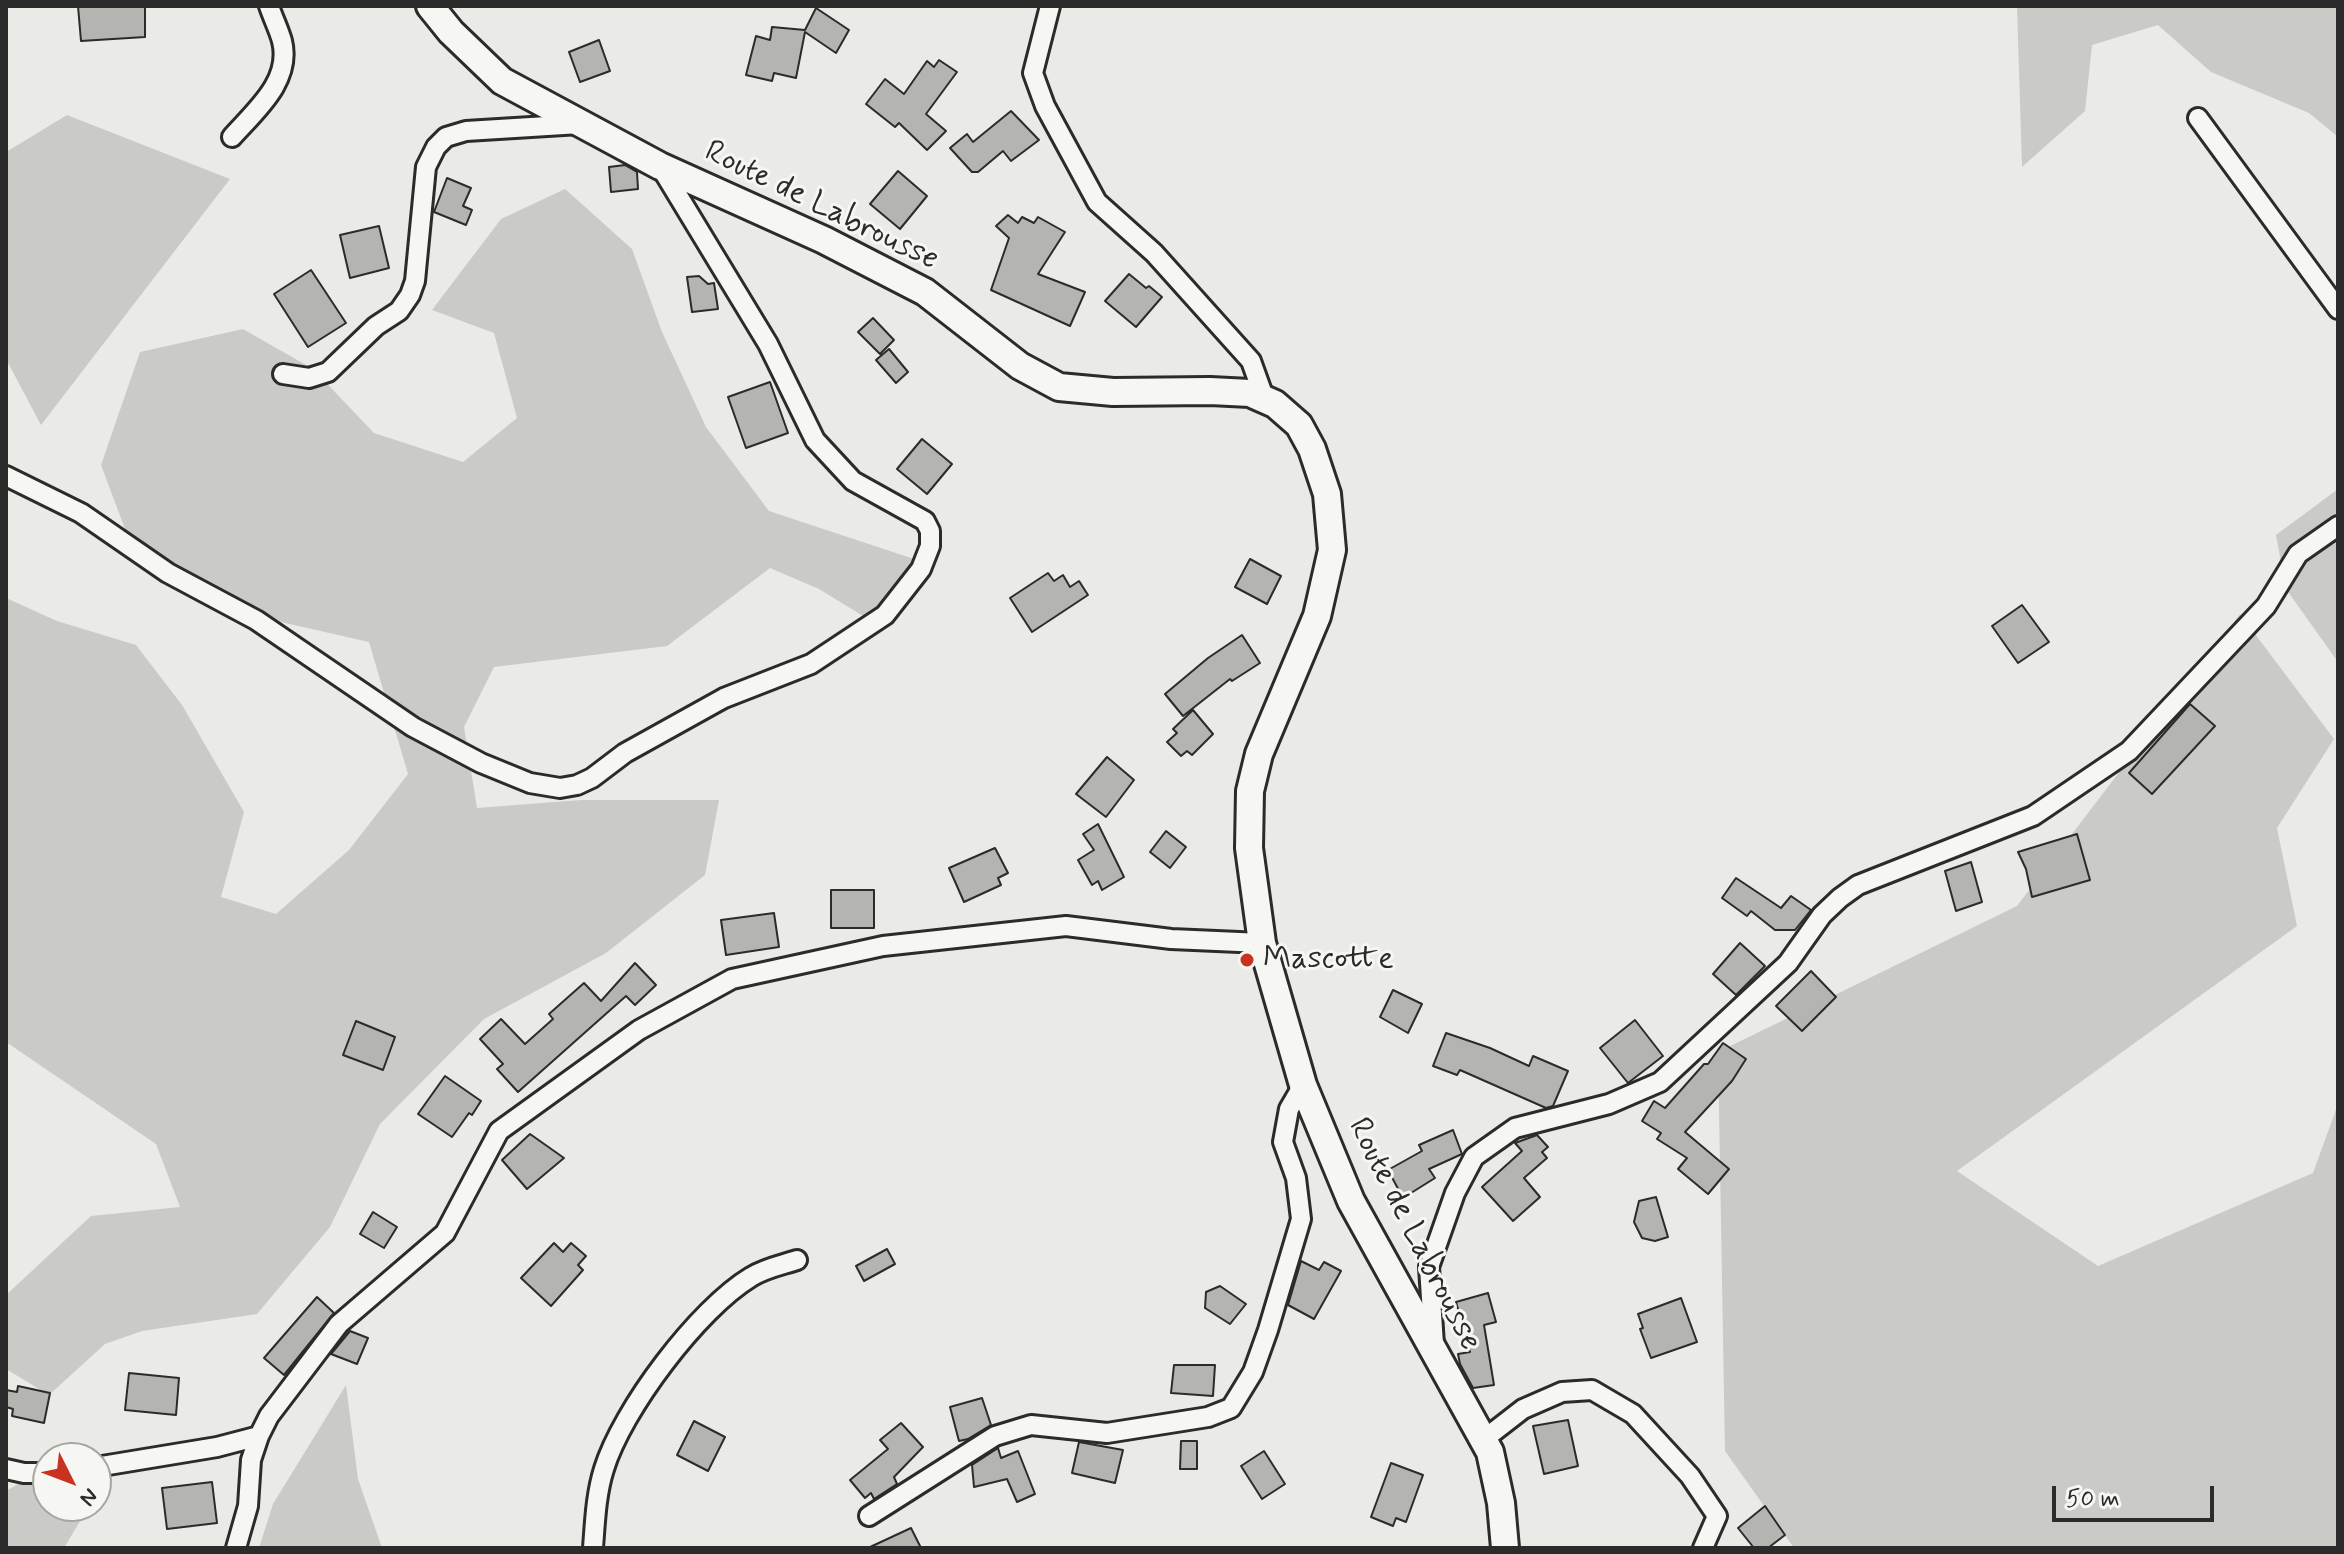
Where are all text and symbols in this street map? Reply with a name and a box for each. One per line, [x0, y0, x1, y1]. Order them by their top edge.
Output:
street label: Route de Labrousse [698, 134, 944, 280]
place label: Mascotte [1263, 941, 1394, 979]
marker: Mascotte [1238, 951, 1256, 969]
street label: Route de Labrousse [1338, 1112, 1488, 1358]
north arrow [32, 1442, 112, 1522]
scale bar [2056, 1470, 2218, 1520]
text: N [73, 1482, 104, 1512]
text: 50 m [2066, 1484, 2120, 1515]

